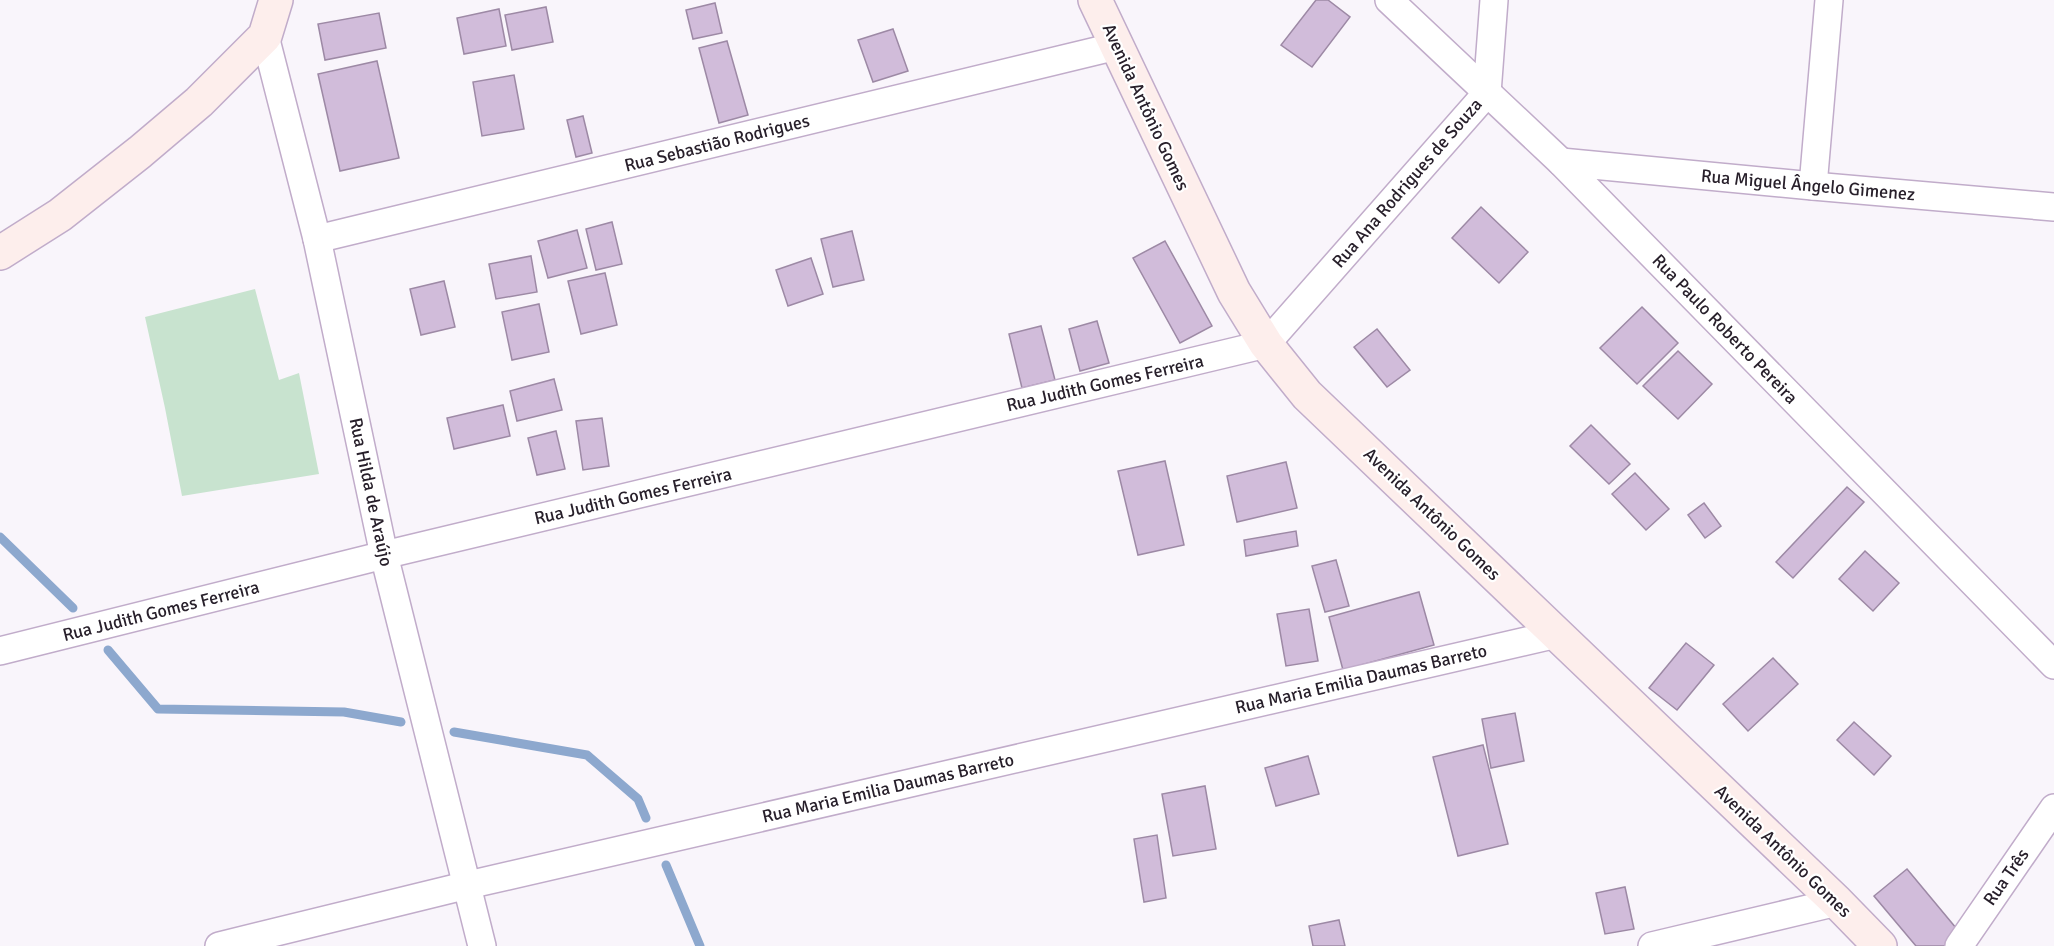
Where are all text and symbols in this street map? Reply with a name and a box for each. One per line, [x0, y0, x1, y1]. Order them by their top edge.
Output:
street label: Avenida Antônio Gomes [1098, 20, 1194, 194]
street label: Rua Ana Rodrigues de Souza [1327, 94, 1487, 272]
street label: Rua Sebastião Rodrigues [622, 109, 812, 177]
street label: Rua Miguel Ângelo Gimenez [1700, 165, 1916, 205]
street label: Rua Paulo Roberto Pereira [1648, 249, 1802, 409]
street label: Rua Judith Gomes Ferreira [1004, 350, 1206, 416]
street label: Rua Hilda de Araújo [344, 416, 398, 568]
street label: Avenida Antônio Gomes [1359, 443, 1505, 585]
street label: Rua Judith Gomes Ferreira [532, 463, 734, 529]
street label: Rua Judith Gomes Ferreira [60, 576, 262, 646]
street label: Rua Maria Emilia Daumas Barreto [1233, 639, 1489, 719]
street label: Rua Maria Emilia Daumas Barreto [760, 748, 1016, 828]
street label: Avenida Antônio Gomes [1710, 780, 1856, 922]
street label: Rua Três [1978, 844, 2034, 910]

